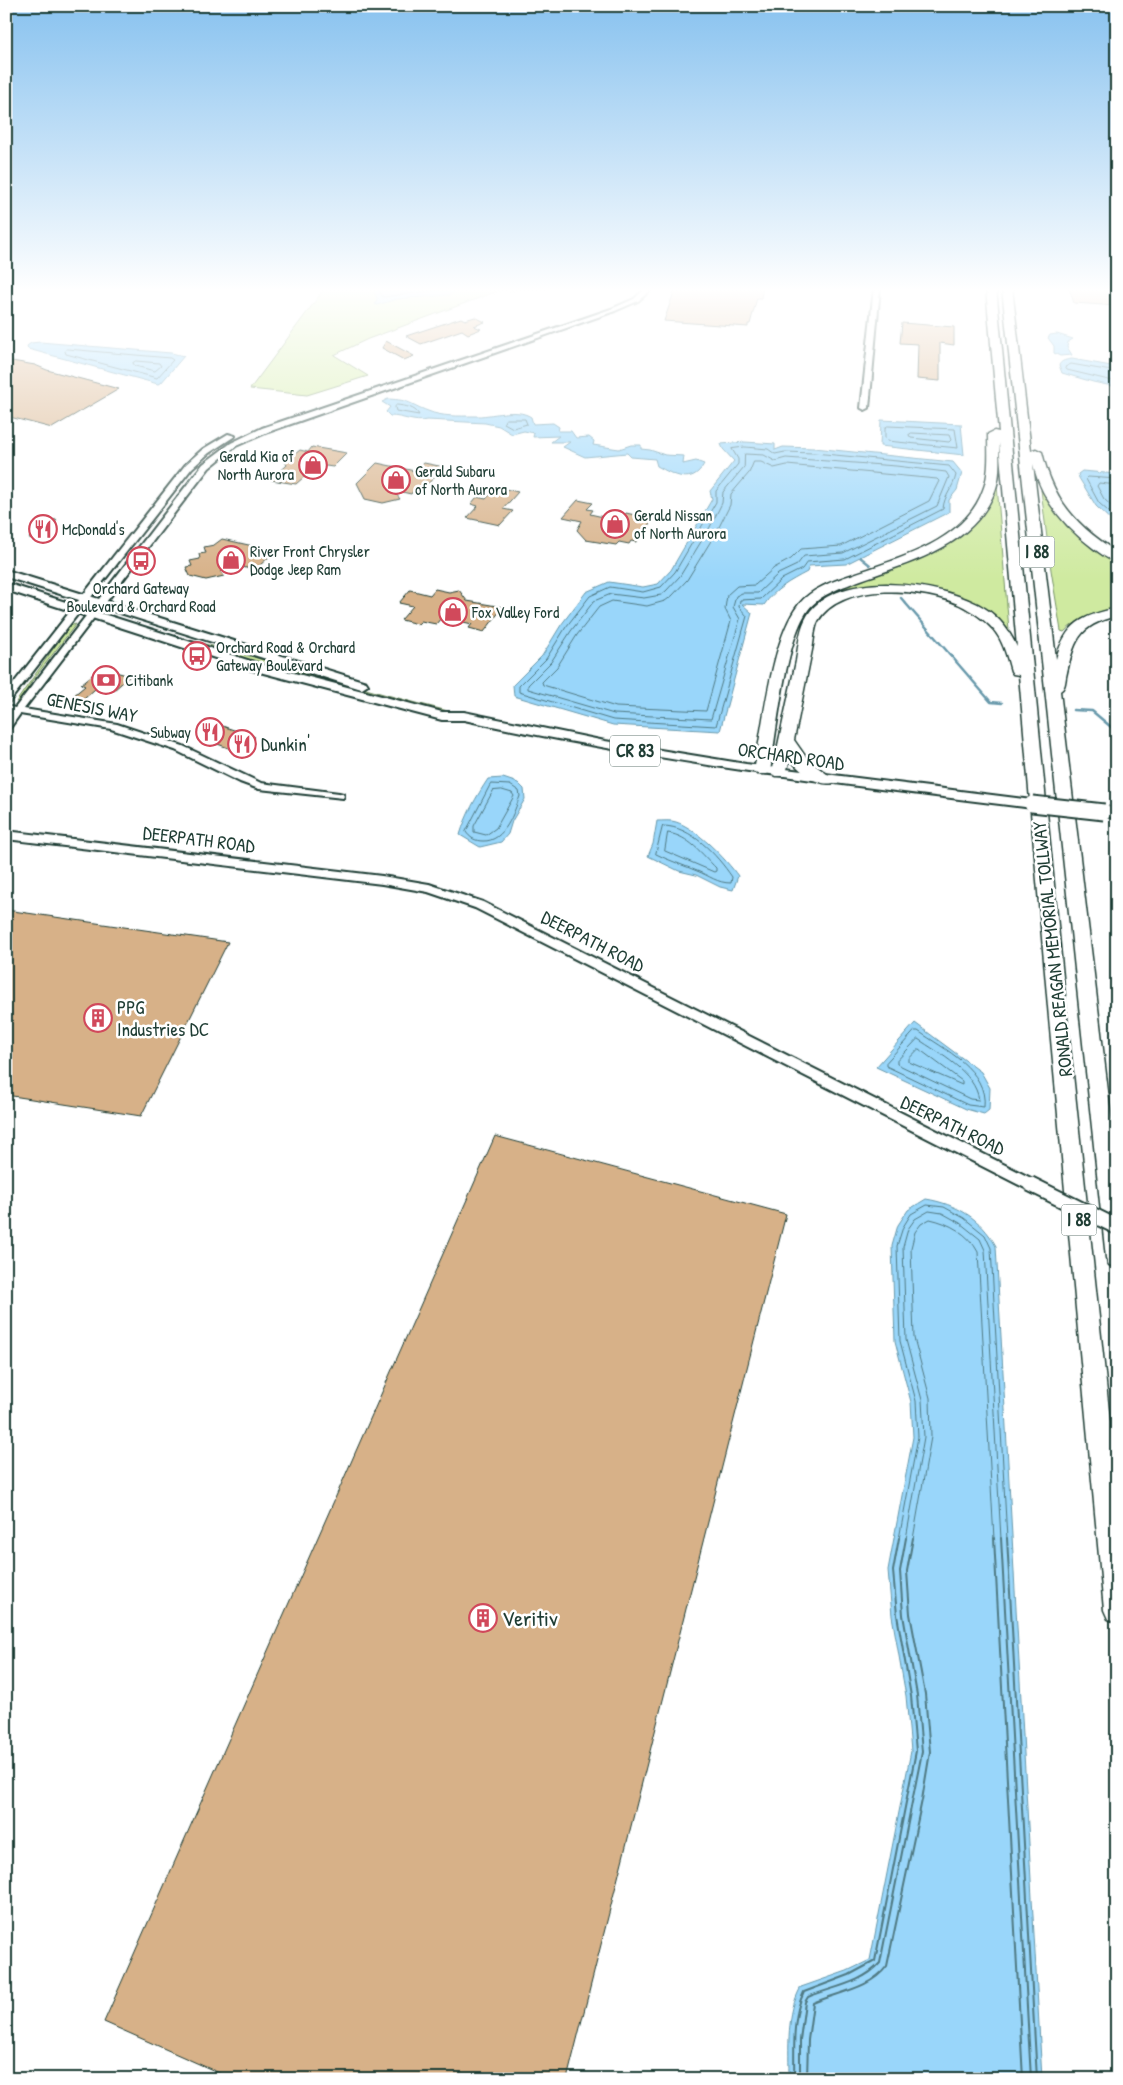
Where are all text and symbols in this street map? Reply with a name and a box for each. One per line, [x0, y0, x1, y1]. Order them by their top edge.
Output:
place label: Gerald Kia of North Aurora [218, 445, 294, 485]
shop icon: Gerald Kia of North Aurora [298, 450, 328, 480]
place label: Gerald Subaru of North Aurora [415, 460, 507, 500]
shop icon: Gerald Subaru of North Aurora [381, 465, 411, 495]
place label: Gerald Nissan of North Aurora [634, 504, 726, 544]
shop icon: Gerald Nissan of North Aurora [600, 509, 630, 539]
restaurant icon: McDonald's [28, 514, 58, 544]
place label: McDonald's [62, 518, 125, 540]
road number: I 88 [1020, 536, 1054, 568]
place label: River Front Chrysler Dodge Jeep Ram [250, 540, 370, 580]
shop icon: River Front Chrysler Dodge Jeep Ram [216, 545, 246, 575]
bus stop icon: Orchard Gateway Boulevard & Orchard Road [126, 546, 156, 576]
place label: Orchard Gateway Boulevard & Orchard Road [66, 577, 216, 617]
shop icon: Fox Valley Ford [438, 597, 468, 627]
place label: Fox Valley Ford [471, 601, 559, 623]
place label: Orchard Road & Orchard Gateway Boulevard [216, 636, 355, 676]
bus stop icon: Orchard Road & Orchard Gateway Boulevard [182, 641, 212, 671]
bank icon: Citibank [91, 665, 121, 695]
place label: Citibank [125, 669, 174, 691]
street label: GENESIS WAY [45, 685, 140, 729]
restaurant icon: Subway [195, 717, 225, 747]
place label: Subway [150, 721, 191, 743]
restaurant icon: Dunkin' [227, 729, 257, 759]
place label: Dunkin' [261, 731, 310, 757]
road number: CR 83 [610, 736, 660, 766]
street label: ORCHARD ROAD [736, 736, 846, 776]
street label: DEERPATH ROAD [142, 819, 256, 859]
street label: RONALD REAGAN MEMORIAL TOLLWAY [1026, 819, 1078, 1078]
street label: DEERPATH ROAD [537, 904, 649, 978]
place label: PPG Industries DC [117, 994, 209, 1042]
building icon: PPG Industries DC [83, 1003, 113, 1033]
street label: DEERPATH ROAD [897, 1089, 1009, 1161]
road number: I 88 [1062, 1204, 1096, 1236]
building icon: Veritiv [468, 1603, 498, 1633]
place label: Veritiv [502, 1603, 558, 1633]

